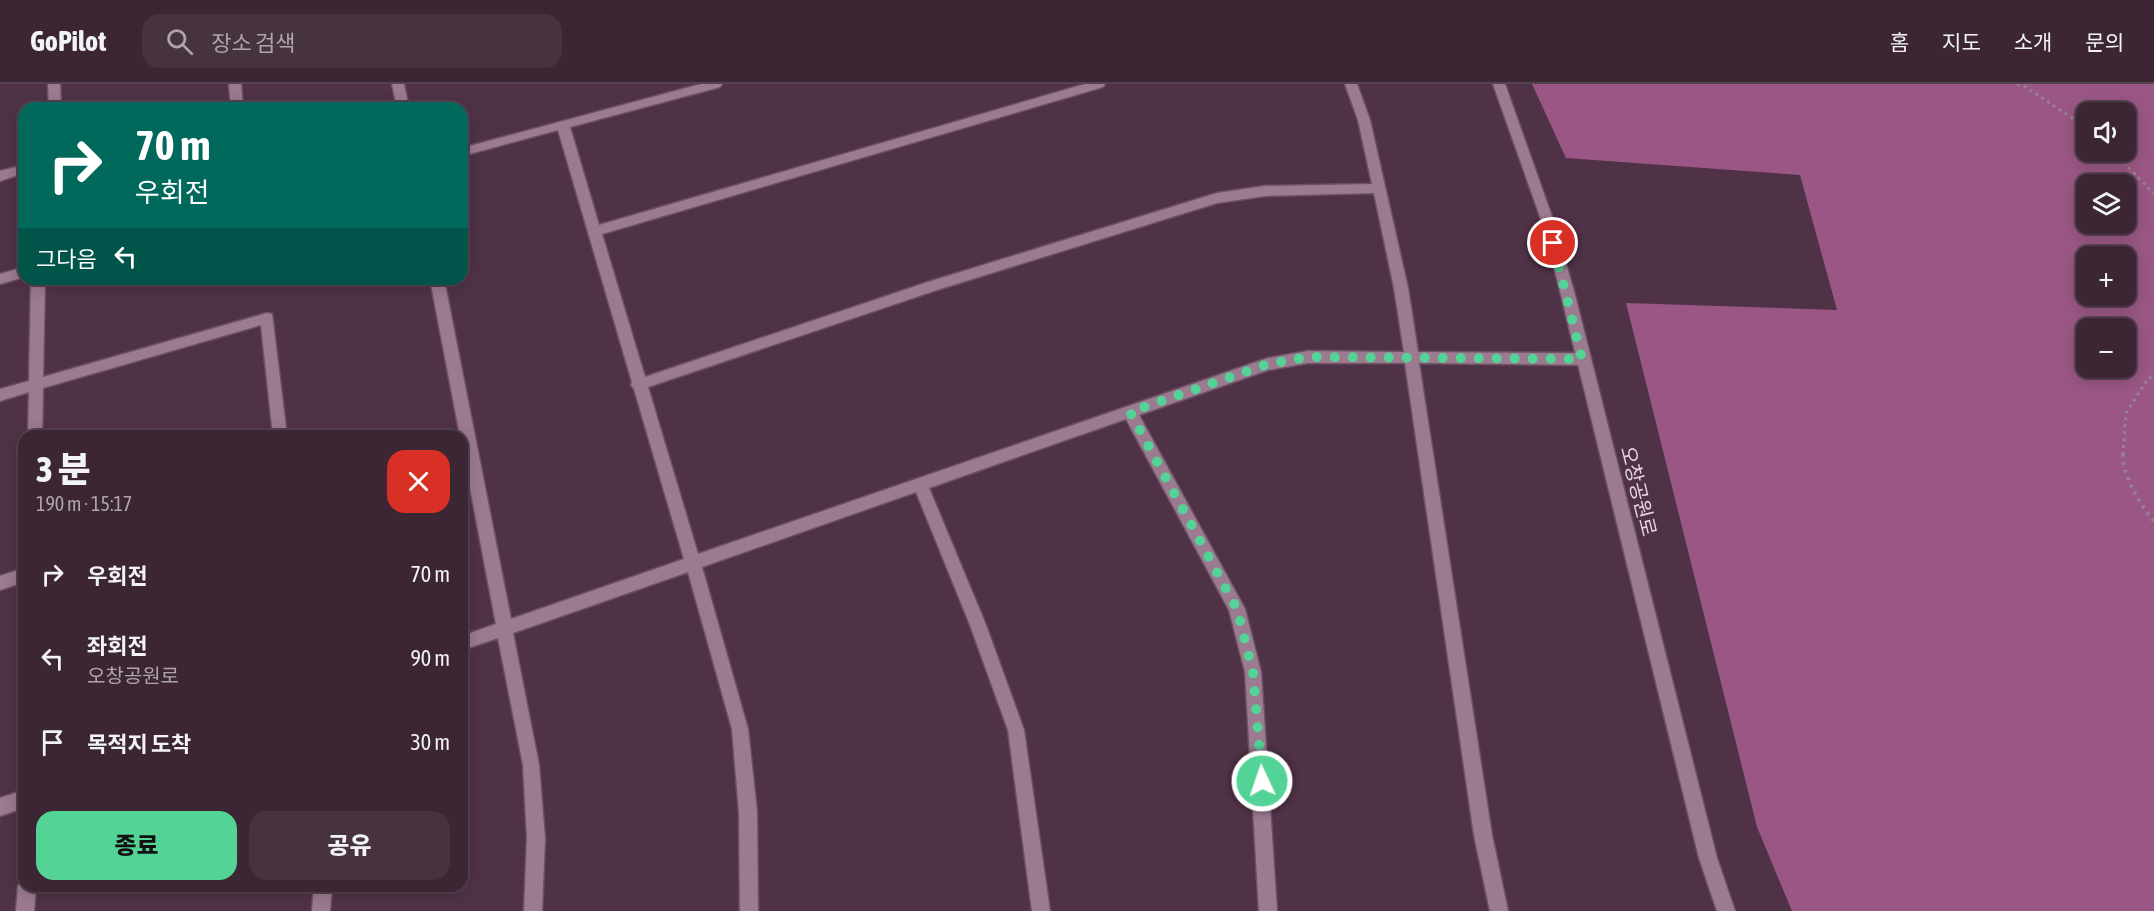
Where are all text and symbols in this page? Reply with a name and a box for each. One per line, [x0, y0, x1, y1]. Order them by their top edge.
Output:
search box [142, 14, 562, 68]
text: GoPilot [30, 25, 106, 57]
icon: search [163, 25, 196, 58]
text: 장소 검색 [211, 30, 295, 56]
text: 홈 [1890, 30, 1909, 54]
text: 지도 [1942, 30, 1981, 54]
text: 소개 [2014, 30, 2052, 54]
text: 문의 [2085, 30, 2124, 54]
map controls [2076, 102, 2136, 378]
button: sound [2076, 102, 2136, 162]
text: 70 m [135, 121, 210, 169]
icon: right [36, 126, 114, 204]
button: layers [2076, 174, 2136, 234]
text: 우회전 [135, 177, 210, 208]
pin [1527, 217, 1578, 268]
icon: arrive [1536, 226, 1569, 259]
icon: left [109, 240, 142, 273]
text: 그다음 [36, 246, 97, 272]
button: + [2076, 246, 2136, 306]
button: − [2076, 318, 2136, 378]
street label: 오창공원로 [1617, 444, 1661, 538]
text: 3 분 [36, 448, 91, 490]
button: close [387, 450, 450, 513]
text: 190 m · 15:17 [36, 492, 132, 515]
icon: right [36, 558, 69, 591]
text: 70 m [410, 561, 450, 587]
text: 우회전 [87, 563, 148, 589]
text: 좌회전 [87, 633, 148, 659]
icon: left [36, 642, 69, 675]
text: 90 m [410, 645, 450, 671]
text: 오창공원로 [87, 664, 179, 687]
icon: arrive [36, 726, 69, 759]
text: 30 m [410, 729, 450, 755]
text: 목적지 도착 [87, 731, 191, 757]
position arrow [1230, 749, 1294, 813]
button: 종료 [36, 811, 237, 880]
button: 공유 [249, 811, 450, 880]

